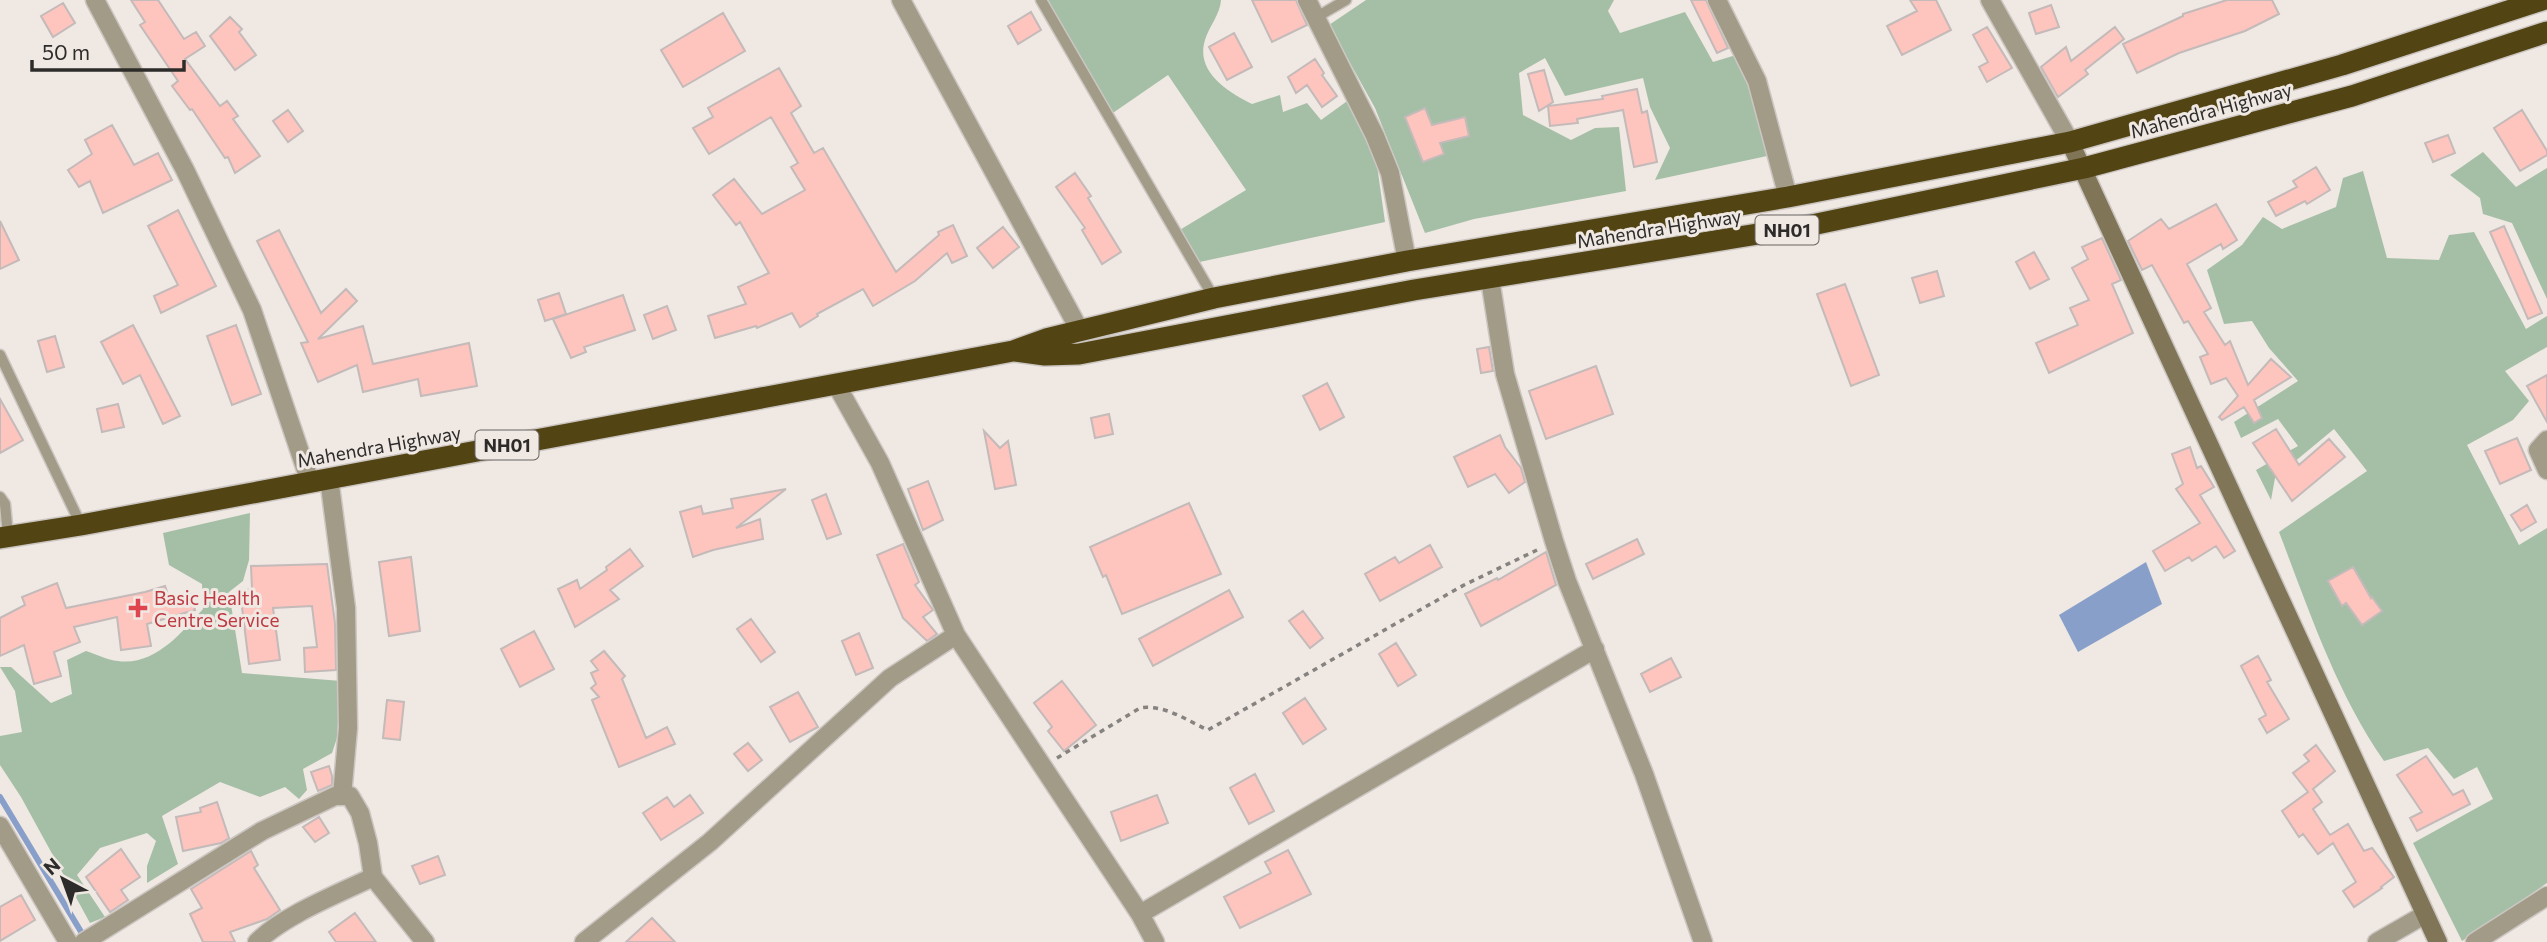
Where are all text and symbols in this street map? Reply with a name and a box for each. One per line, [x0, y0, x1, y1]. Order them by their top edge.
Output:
scale bar [32, 28, 184, 72]
text: 50 m [42, 39, 90, 64]
street label: Mahendra Highway [2128, 77, 2294, 143]
street label: Mahendra Highway [1575, 204, 1743, 252]
road number: NH01 [1756, 215, 1818, 244]
street label: Mahendra Highway [295, 420, 463, 472]
road number: NH01 [476, 430, 538, 460]
place label: Basic Health Centre Service [154, 586, 279, 631]
marker: Basic Health Centre Service [128, 598, 148, 618]
north arrow [28, 844, 98, 914]
text: N [39, 852, 64, 879]

